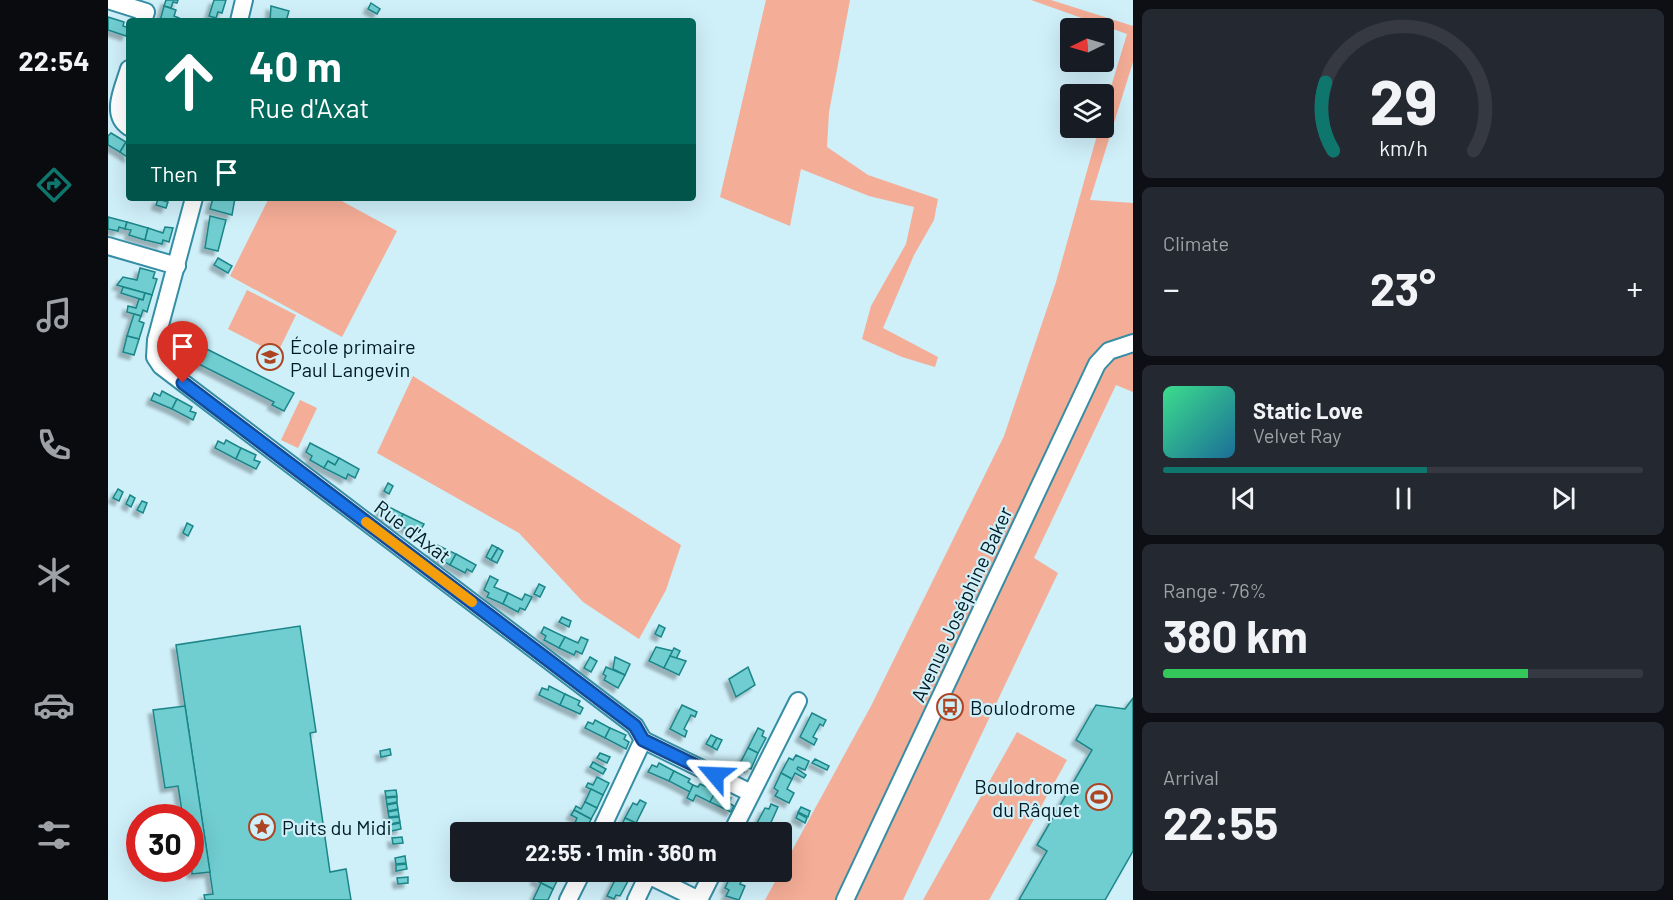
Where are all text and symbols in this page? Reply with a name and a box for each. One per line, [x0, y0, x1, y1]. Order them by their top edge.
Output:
north arrow [1060, 18, 1114, 72]
map controls [1060, 18, 1114, 138]
text: 40 m [249, 40, 342, 90]
icon: ahead [150, 42, 228, 120]
text: 22:54 [19, 44, 89, 76]
text: 29 [1369, 63, 1437, 137]
button: layers [1060, 84, 1114, 138]
text: Rue d'Axat [249, 91, 369, 123]
text: km/h [1379, 135, 1427, 160]
icon: arrive [210, 156, 243, 189]
text: Then [150, 160, 198, 186]
icon: directions [33, 164, 75, 206]
text: Climate [1163, 231, 1229, 255]
text: 23° [1370, 261, 1436, 315]
text: − [1163, 268, 1180, 308]
text: + [1626, 268, 1643, 308]
icon: music [33, 294, 75, 336]
pin [157, 321, 208, 383]
icon: arrive [166, 330, 199, 363]
place label: École primaire Paul Langevin [290, 334, 416, 381]
school or university icon: École primaire Paul Langevin [255, 342, 285, 372]
text: Static Love [1253, 397, 1363, 423]
text: Velvet Ray [1253, 423, 1342, 447]
icon: phone [33, 424, 75, 466]
icon: previous [1227, 482, 1260, 515]
icon: pause [1387, 482, 1420, 515]
icon: next [1547, 482, 1580, 515]
street label: Rue d'Axat [370, 495, 456, 567]
street label: Avenue Joséphine Baker [905, 503, 1017, 705]
icon: climate [33, 554, 75, 596]
text: Range · 76% [1163, 578, 1267, 602]
text: 380 km [1163, 608, 1308, 662]
icon: car [33, 684, 75, 726]
bus stop icon: Boulodrome [935, 692, 965, 722]
place label: Boulodrome [970, 695, 1076, 719]
position arrow [683, 743, 747, 807]
text: Arrival [1163, 765, 1219, 789]
place label: Boulodrome du Râquet [974, 774, 1080, 821]
sports icon: Boulodrome du Râquet [1084, 782, 1114, 812]
text: 22:55 [1163, 795, 1278, 849]
speed limit sign: 30 [126, 804, 204, 882]
place icon: Puits du Midi [247, 812, 277, 842]
icon: filters [33, 814, 75, 856]
place label: Puits du Midi [282, 815, 392, 839]
text: 22:55 · 1 min · 360 m [525, 839, 717, 865]

